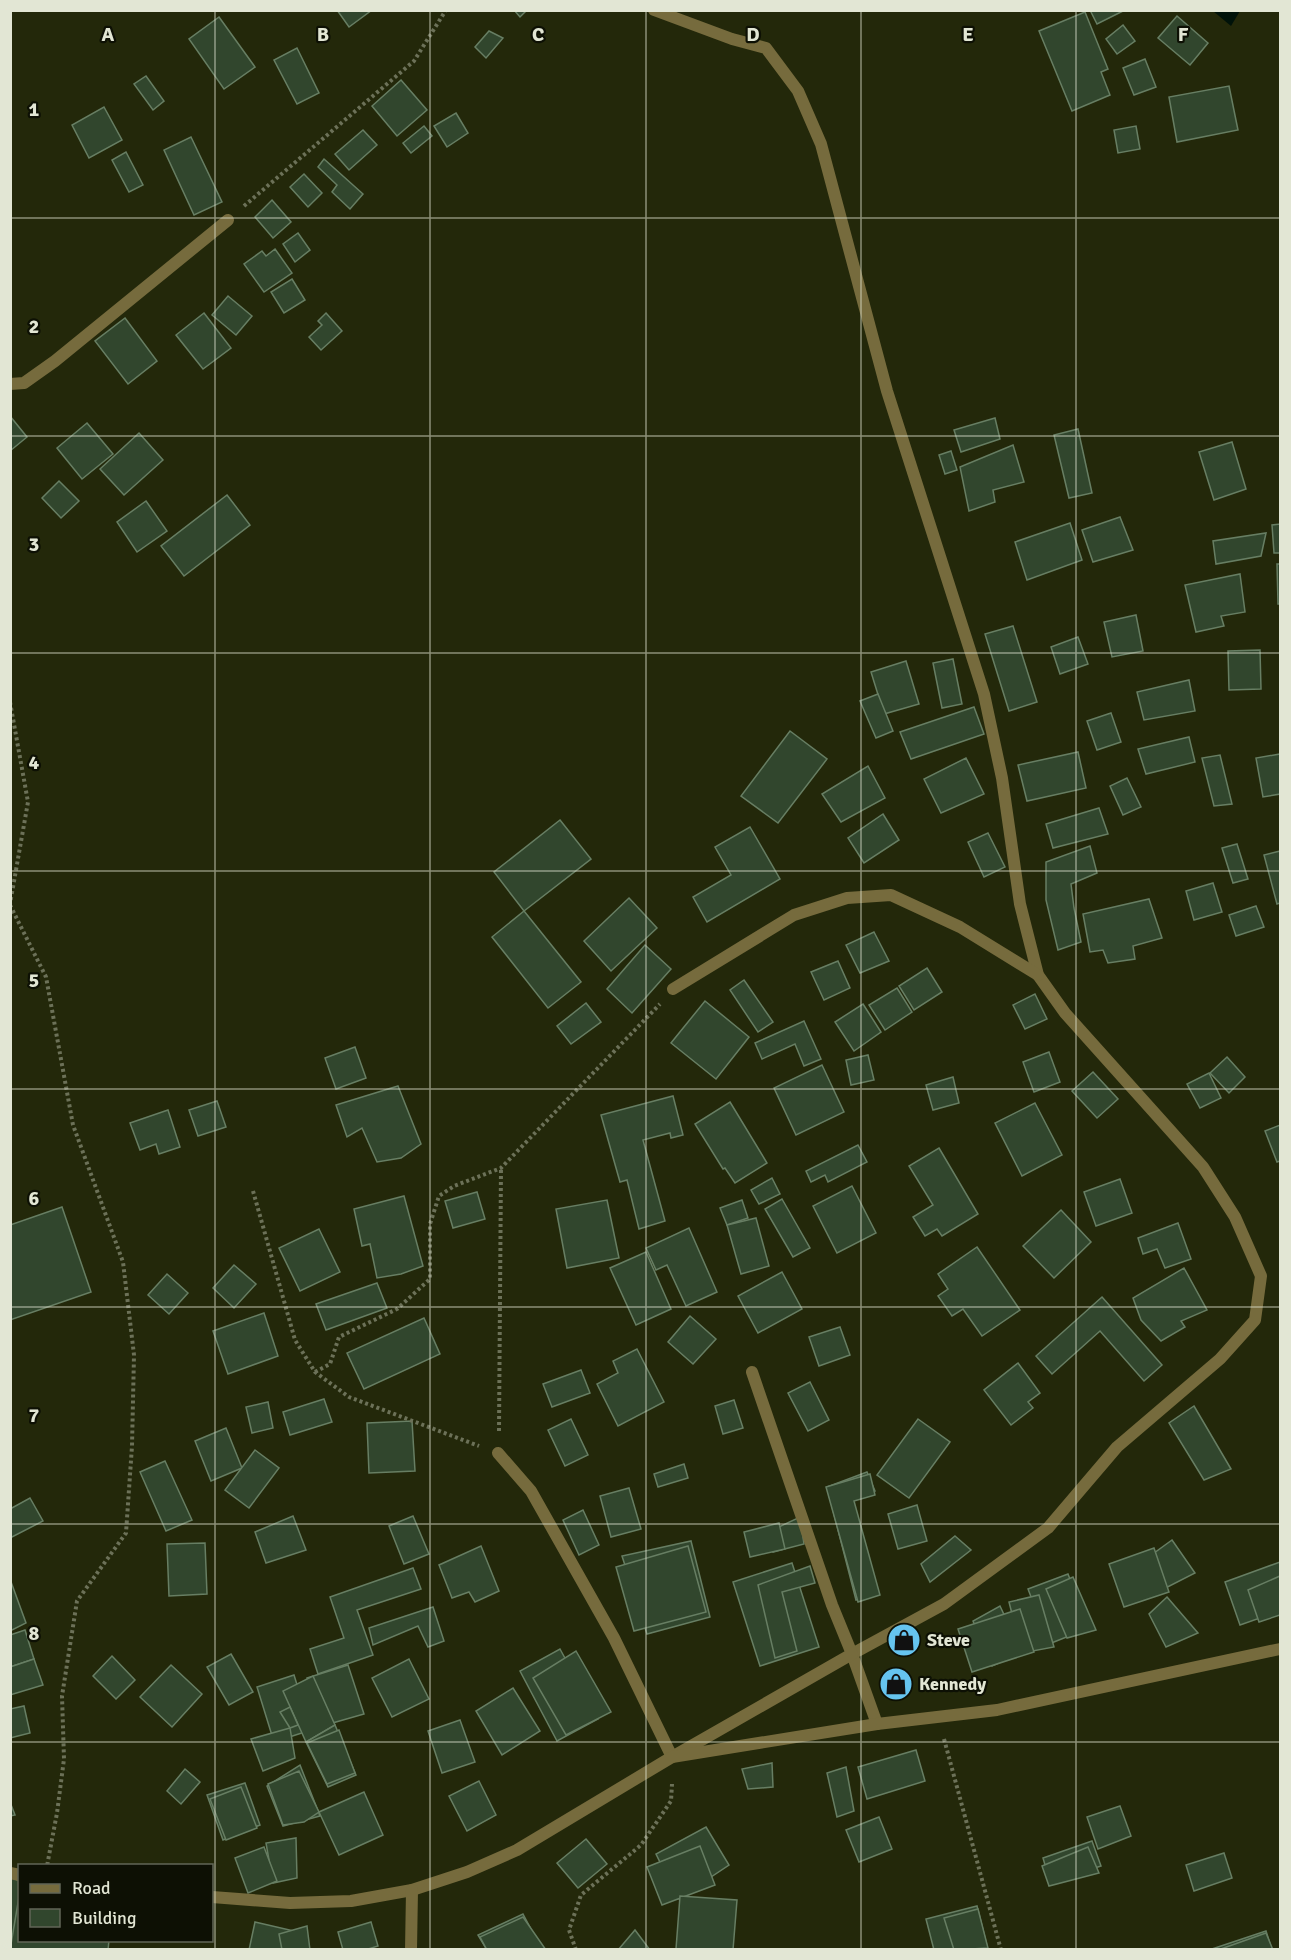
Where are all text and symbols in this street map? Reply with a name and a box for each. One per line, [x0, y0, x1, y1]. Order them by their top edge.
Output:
text: A [102, 22, 115, 47]
text: B [317, 22, 329, 47]
text: C [532, 22, 544, 47]
text: D [746, 22, 760, 47]
text: E [962, 22, 974, 47]
text: F [1178, 22, 1189, 47]
text: 1 [29, 97, 40, 122]
text: 2 [29, 314, 39, 339]
text: 3 [29, 532, 39, 557]
text: 4 [29, 750, 40, 775]
text: 5 [29, 968, 39, 993]
text: 6 [29, 1186, 40, 1211]
text: 7 [29, 1403, 40, 1428]
text: 8 [29, 1621, 40, 1646]
shop icon: Steve [886, 1622, 922, 1658]
place label: Steve [927, 1629, 970, 1651]
shop icon: Kennedy [878, 1666, 914, 1702]
place label: Kennedy [919, 1673, 986, 1695]
legend [18, 1864, 213, 1942]
text: Road [72, 1877, 111, 1899]
text: Building [72, 1907, 136, 1929]

